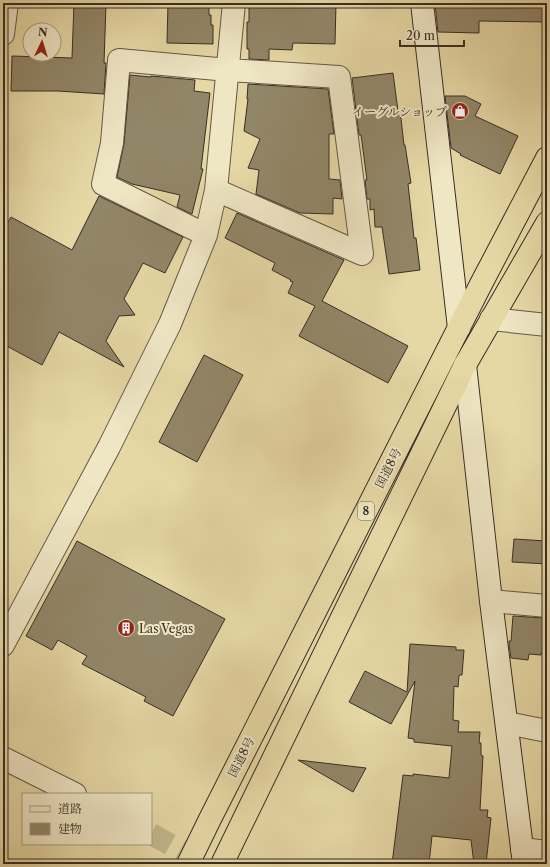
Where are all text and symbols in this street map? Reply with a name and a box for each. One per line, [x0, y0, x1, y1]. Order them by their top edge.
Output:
north arrow [22, 22, 62, 62]
scale bar [400, 22, 464, 48]
text: N [37, 25, 48, 39]
text: 20 m [406, 28, 435, 43]
shop icon: イーグルショップ [450, 101, 470, 121]
place label: イーグルショップ [352, 104, 447, 119]
street label: 国道8号 [372, 445, 404, 491]
road number: 8 [358, 502, 374, 520]
building icon: Las Vegas [116, 618, 136, 638]
place label: Las Vegas [139, 621, 193, 636]
street label: 国道8号 [225, 734, 257, 780]
legend [22, 793, 152, 845]
text: 道路 [58, 801, 82, 816]
text: 建物 [58, 821, 82, 836]

